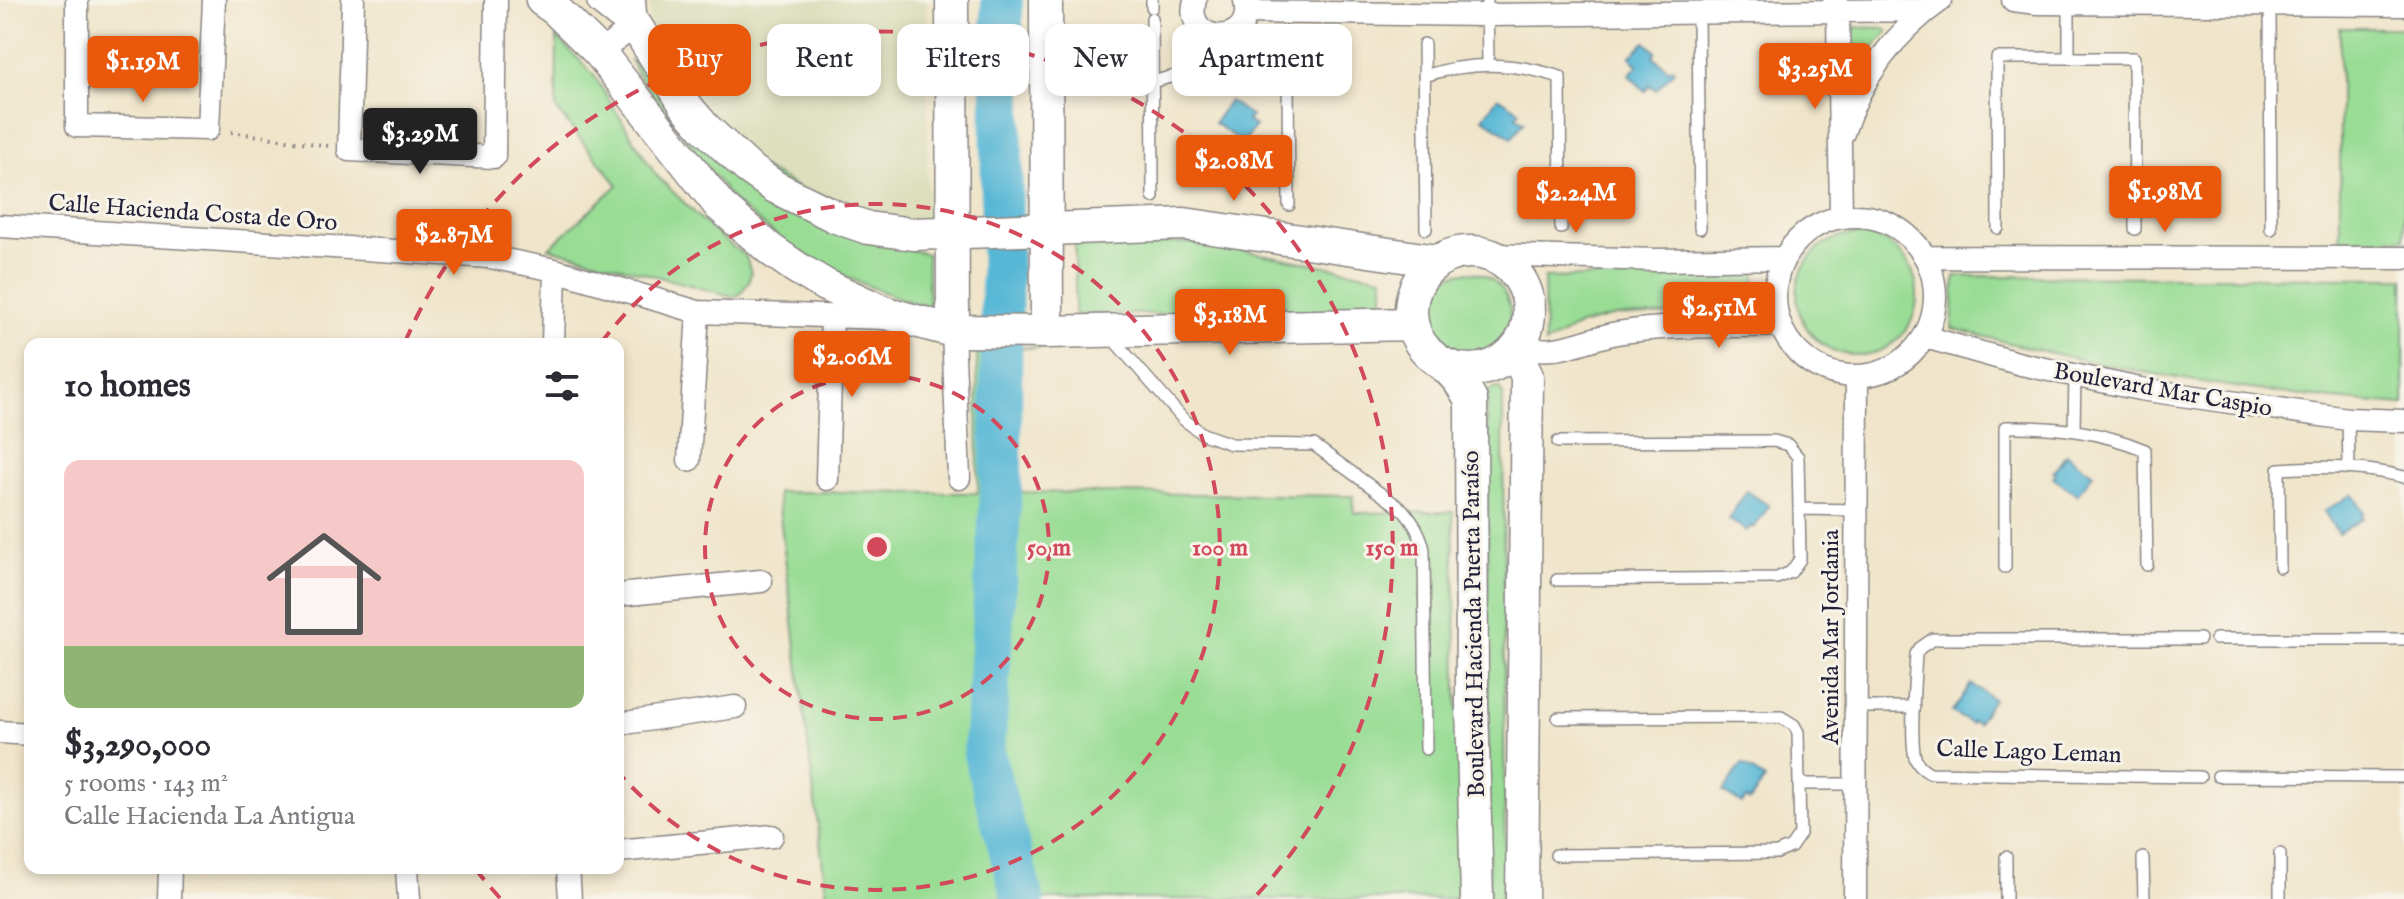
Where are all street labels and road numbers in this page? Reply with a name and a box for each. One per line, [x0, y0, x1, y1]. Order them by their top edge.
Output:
street label: Calle Hacienda Costa de Oro [47, 188, 339, 239]
street label: Boulevard Mar Caspio [2051, 356, 2275, 425]
street label: Boulevard Hacienda Puerta Paraíso [1456, 450, 1493, 798]
street label: Avenida Mar Jordania [1816, 529, 1847, 746]
street label: Calle Lago Leman [1936, 734, 2122, 771]

